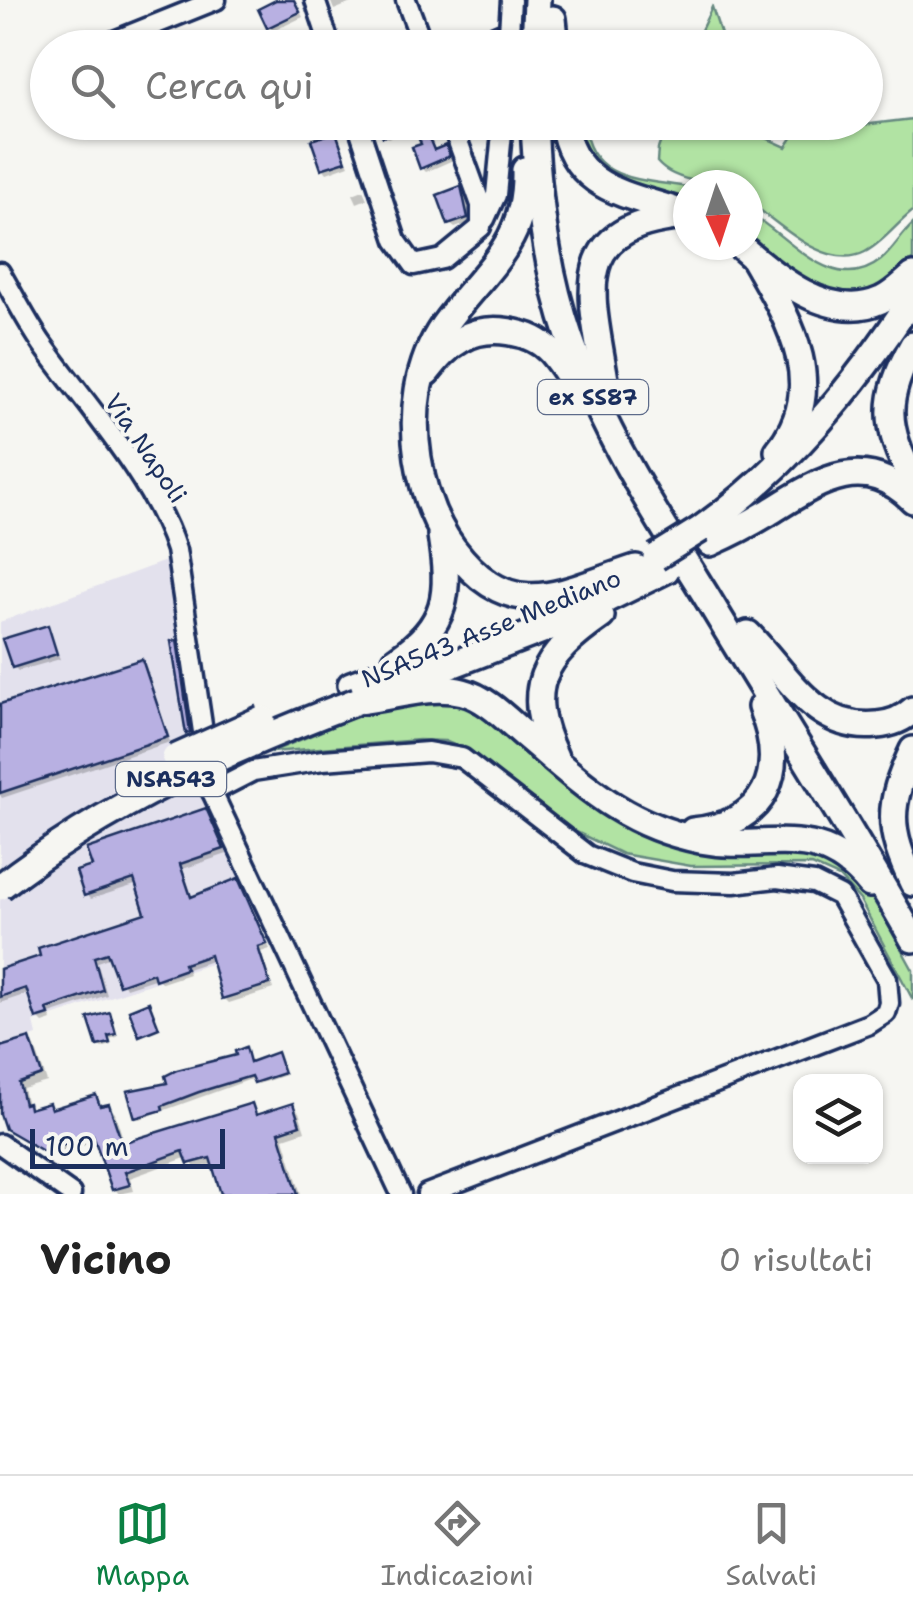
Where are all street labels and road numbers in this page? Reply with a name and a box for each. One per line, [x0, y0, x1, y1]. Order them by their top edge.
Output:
road number: ex SS87 [538, 380, 648, 414]
street label: Via Napoli [97, 386, 195, 510]
street label: NSA543 Asse Mediano [356, 560, 626, 696]
road number: NSA543 [116, 762, 226, 796]

